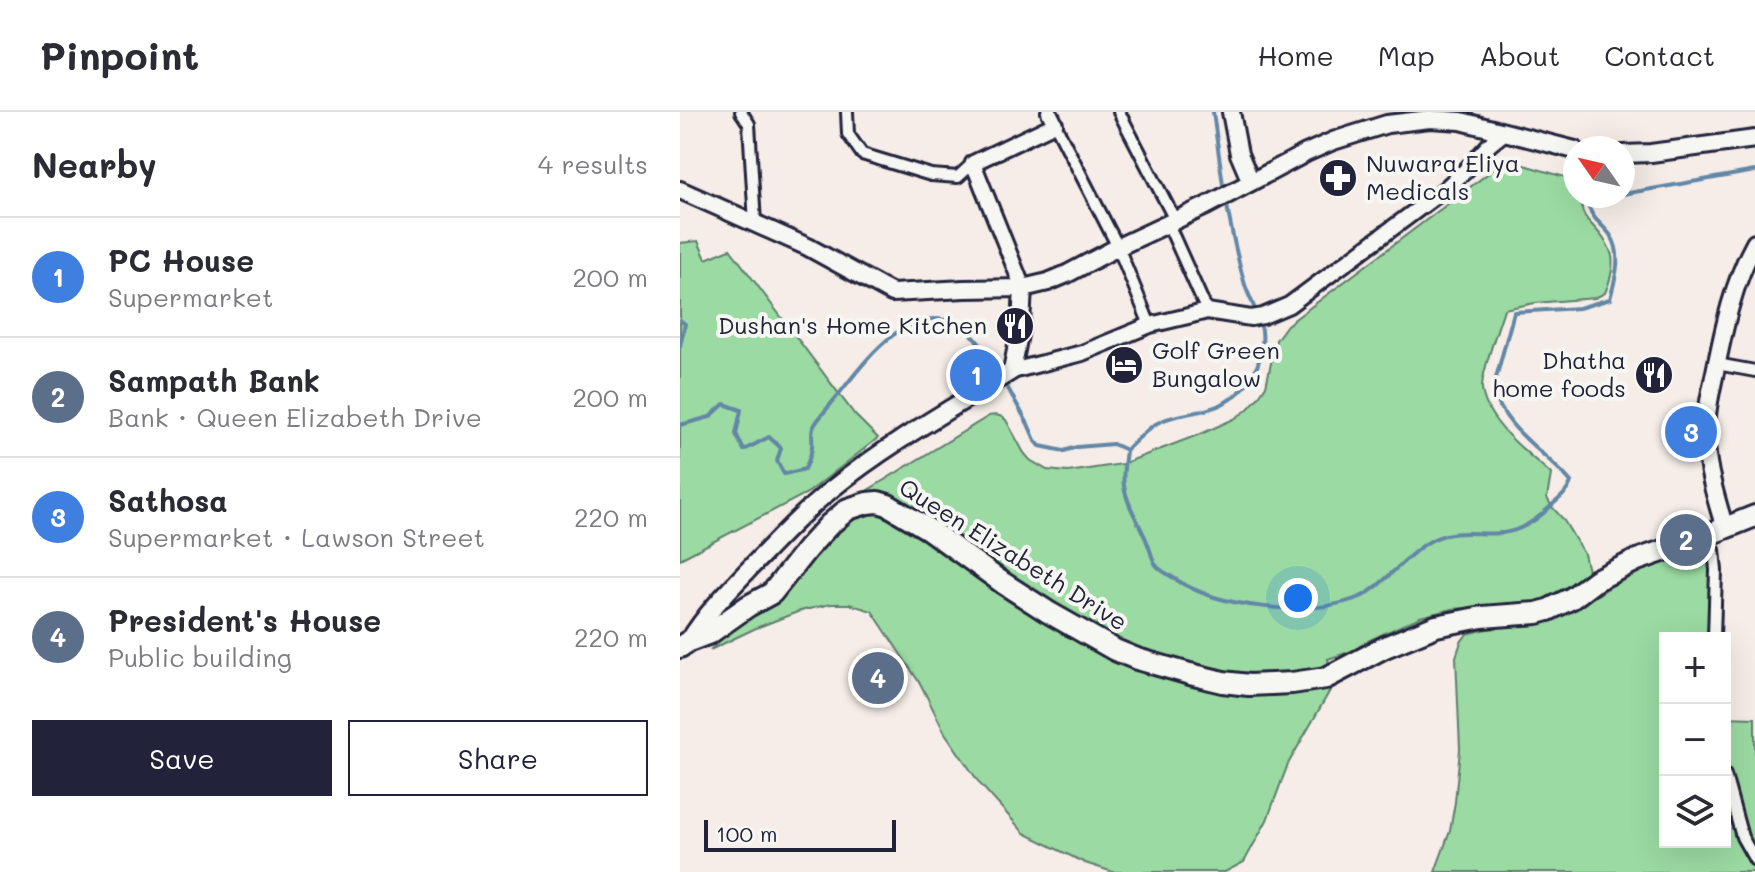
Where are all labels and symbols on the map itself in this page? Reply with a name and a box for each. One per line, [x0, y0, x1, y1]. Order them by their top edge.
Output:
north arrow [1563, 136, 1635, 208]
place label: Nuwara Eliya Medicals [1366, 147, 1520, 206]
pharmacy icon: Nuwara Eliya Medicals [1317, 157, 1359, 199]
restaurant icon: Dushan's Home Kitchen [994, 305, 1036, 347]
place label: Dushan's Home Kitchen [718, 309, 987, 340]
place label: Golf Green Bungalow [1152, 334, 1280, 393]
hotel icon: Golf Green Bungalow [1103, 344, 1145, 386]
place label: Dhatha home foods [1492, 344, 1626, 403]
pin: 1 [950, 345, 1002, 405]
restaurant icon: Dhatha home foods [1633, 354, 1675, 396]
pin: 3 [1665, 402, 1717, 462]
street label: Queen Elizabeth Drive [894, 471, 1134, 637]
pin: 2 [1660, 510, 1712, 570]
your location [1278, 578, 1318, 618]
pin: 4 [852, 648, 904, 708]
scale bar [704, 816, 896, 852]

